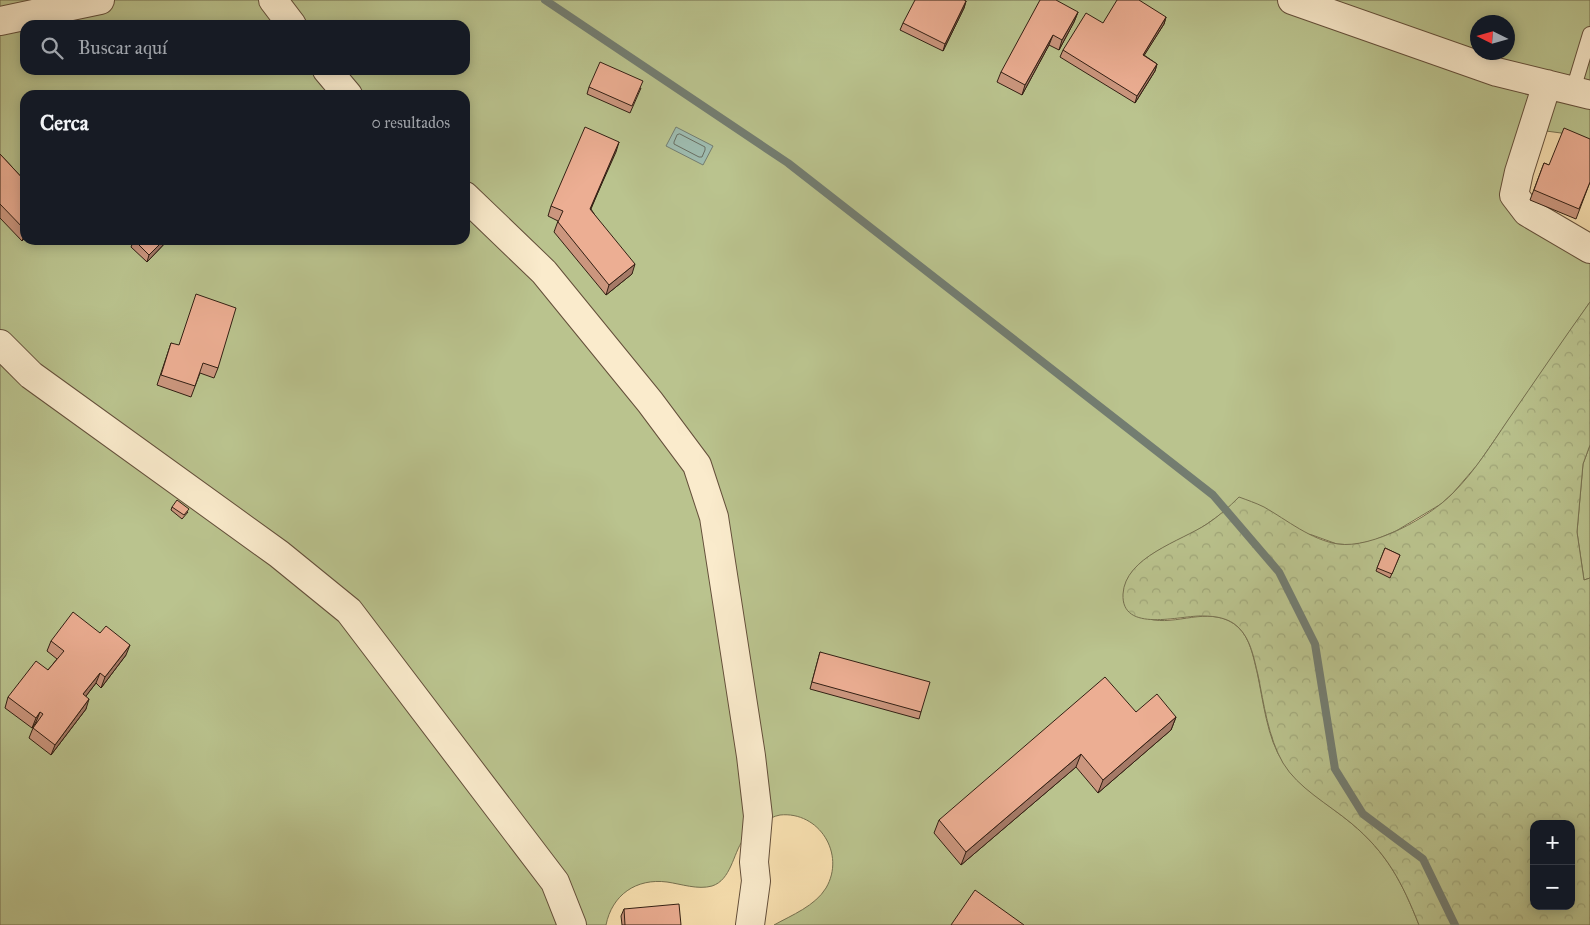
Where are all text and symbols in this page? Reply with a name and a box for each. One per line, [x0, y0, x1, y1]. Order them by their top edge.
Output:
north arrow [1470, 15, 1515, 60]
search box [20, 20, 470, 75]
icon: search [38, 34, 66, 62]
text: Buscar aquí [78, 36, 167, 59]
text: Cerca [40, 110, 89, 136]
text: 0 resultados [372, 113, 450, 132]
map controls [1530, 820, 1575, 910]
button: + [1530, 820, 1575, 865]
button: − [1530, 865, 1575, 910]

